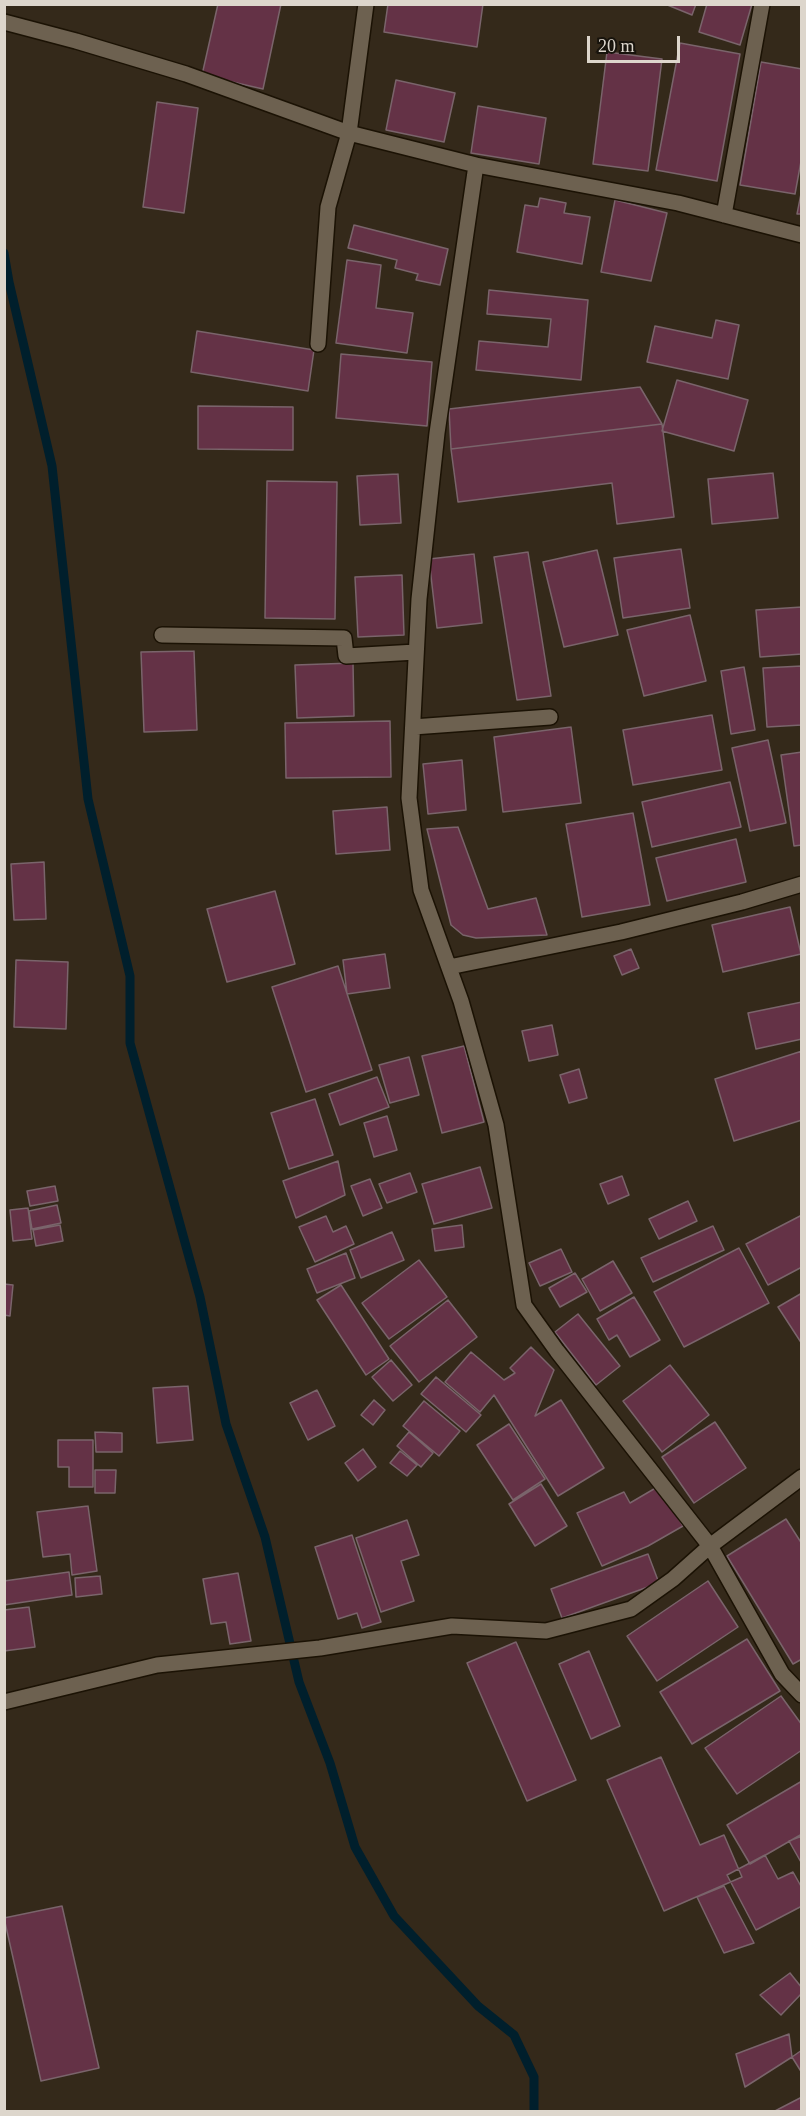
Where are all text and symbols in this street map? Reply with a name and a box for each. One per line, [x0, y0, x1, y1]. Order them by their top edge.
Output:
scale bar [590, 24, 683, 62]
text: 20 m [598, 36, 635, 56]

